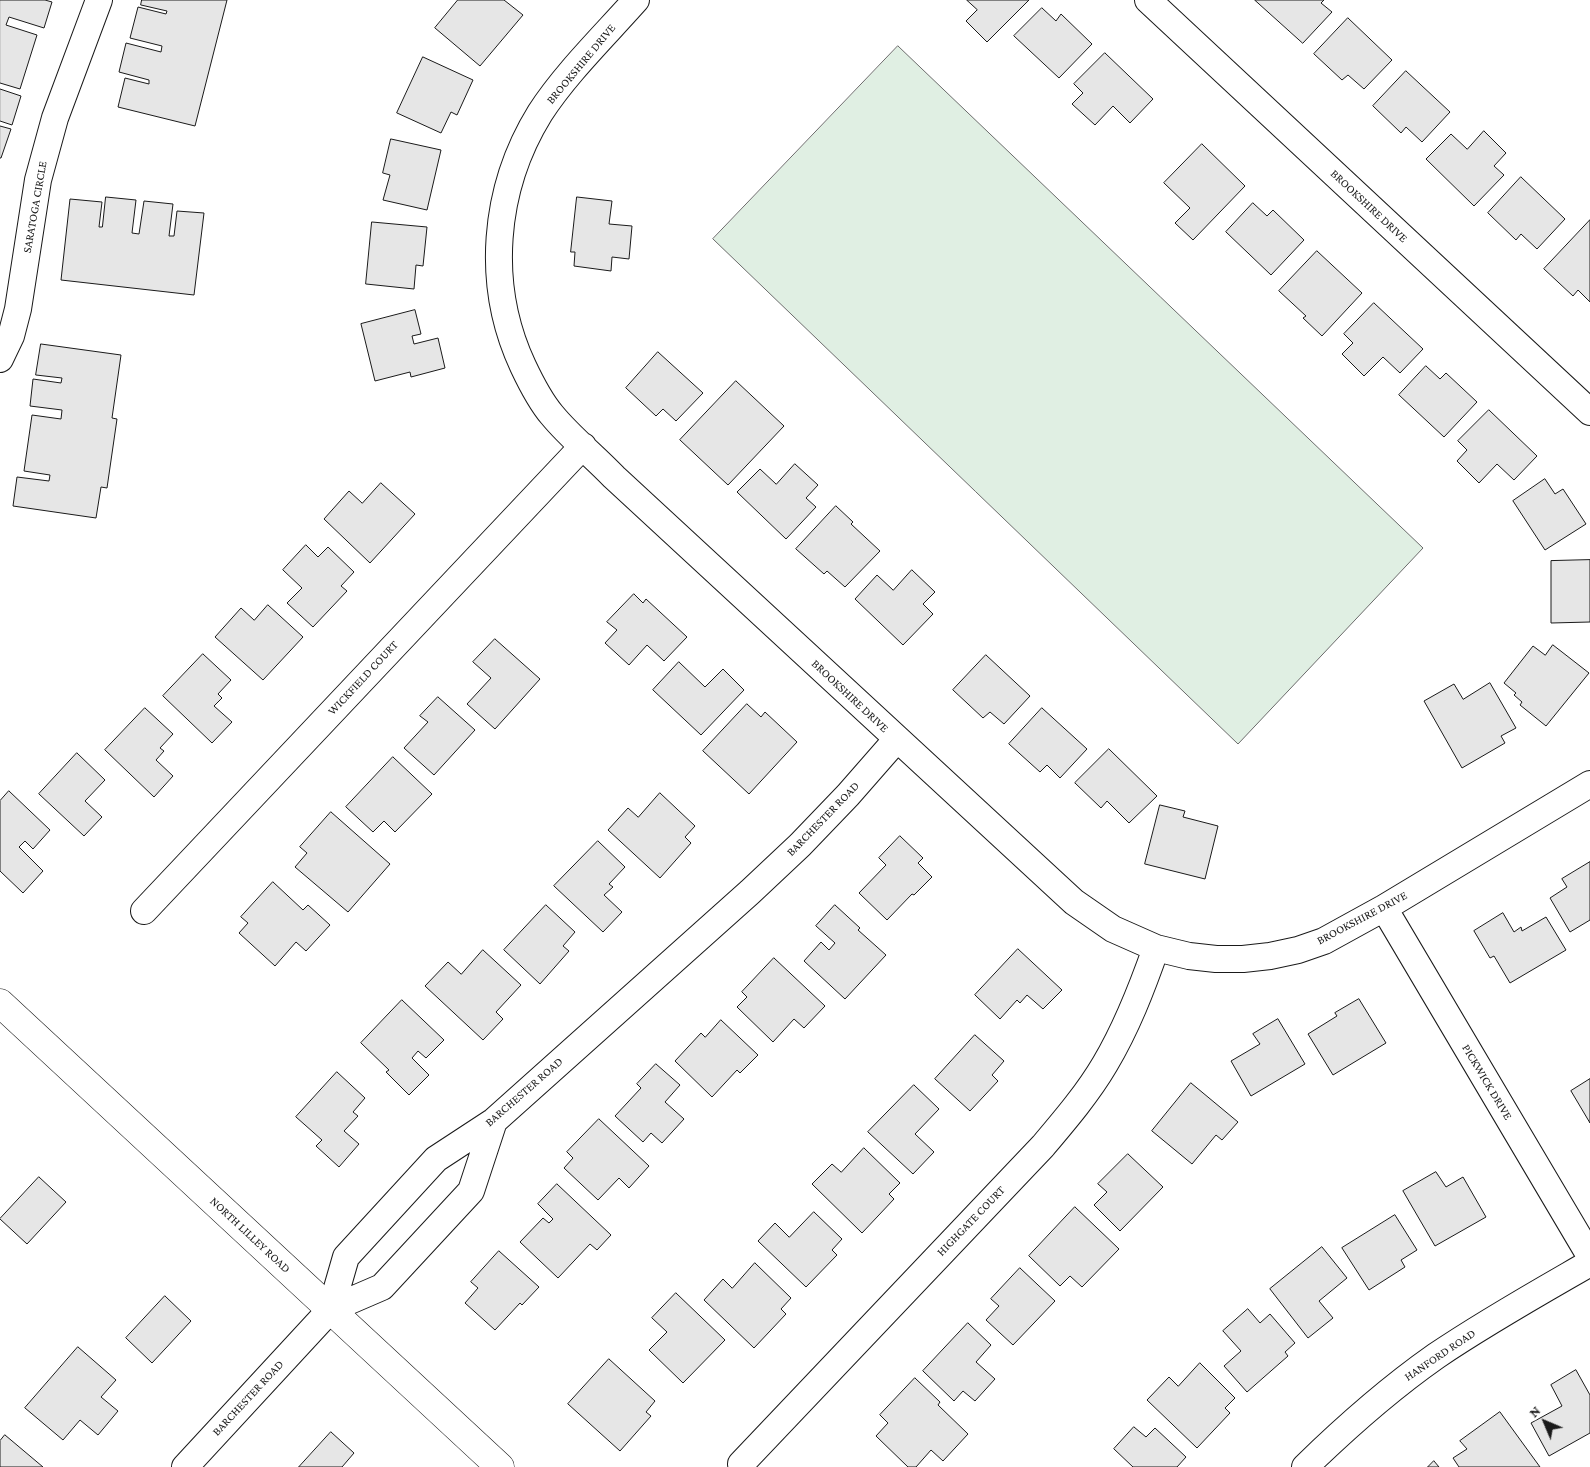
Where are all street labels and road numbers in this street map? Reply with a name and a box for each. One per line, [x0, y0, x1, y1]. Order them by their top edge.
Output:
street label: BROOKSHIRE DRIVE [543, 21, 619, 107]
street label: SARATOGA CIRCLE [20, 160, 50, 254]
street label: BROOKSHIRE DRIVE [1327, 167, 1411, 245]
street label: WICKFIELD COURT [325, 638, 401, 718]
street label: BROOKSHIRE DRIVE [808, 657, 892, 735]
street label: BARCHESTER ROAD [784, 779, 862, 859]
street label: BROOKSHIRE DRIVE [1314, 888, 1410, 948]
street label: PICKWICK DRIVE [1459, 1042, 1515, 1122]
street label: BARCHESTER ROAD [482, 1054, 566, 1130]
street label: HIGHGATE COURT [934, 1183, 1008, 1259]
street label: NORTH LILLEY ROAD [207, 1194, 293, 1276]
street label: HANFORD ROAD [1402, 1326, 1478, 1384]
street label: BARCHESTER ROAD [209, 1357, 287, 1439]

